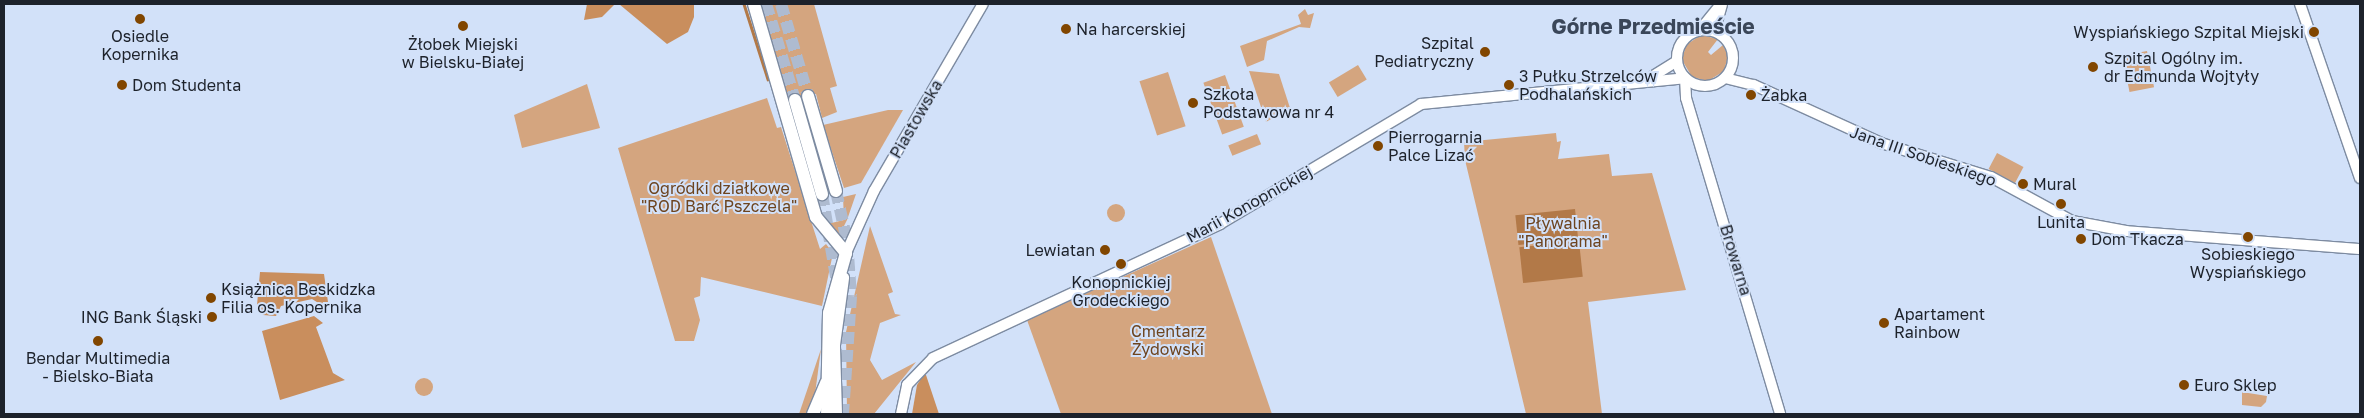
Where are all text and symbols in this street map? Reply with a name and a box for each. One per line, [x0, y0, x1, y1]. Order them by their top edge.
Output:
marker: Osiedle Kopernika [134, 13, 146, 25]
district label: Górne Przedmieście [1551, 13, 1755, 39]
place label: Na harcerskiej [1076, 19, 1186, 39]
marker: Żłobek Miejski w Bielsku-Białej [457, 20, 469, 32]
place label: Wyspiańskiego Szpital Miejski [2073, 22, 2304, 42]
marker: Na harcerskiej [1060, 23, 1072, 35]
place label: Osiedle Kopernika [101, 26, 179, 64]
marker: Wyspiańskiego Szpital Miejski [2308, 26, 2320, 38]
place label: Szpital Pediatryczny [1374, 33, 1474, 71]
place label: Żłobek Miejski w Bielsku-Białej [402, 34, 524, 72]
marker: Szpital Pediatryczny [1478, 45, 1492, 59]
place label: Szpital Ogólny im. dr Edmunda Wojtyły [2104, 48, 2259, 86]
marker: Szpital Ogólny im. dr Edmunda Wojtyły [2086, 60, 2100, 74]
place label: 3 Pułku Strzelców Podhalańskich [1519, 66, 1657, 104]
place label: Dom Studenta [132, 75, 241, 95]
street label: Piastowska [886, 76, 946, 162]
marker: Dom Studenta [116, 79, 128, 91]
marker: 3 Pułku Strzelców Podhalańskich [1503, 79, 1515, 91]
place label: Szkoła Podstawowa nr 4 [1203, 84, 1334, 122]
place label: Żabka [1761, 85, 1807, 105]
marker: Żabka [1745, 89, 1757, 101]
marker: Szkoła Podstawowa nr 4 [1187, 97, 1199, 109]
street label: Jana III Sobieskiego [1847, 122, 1999, 190]
place label: Pierrogarnia Palce Lizać [1388, 127, 1482, 165]
marker: Pierrogarnia Palce Lizać [1372, 140, 1384, 152]
street label: Marii Konopnickiej [1183, 161, 1315, 247]
place label: Mural [2033, 174, 2077, 194]
park label: Ogródki działkowe "ROD Barć Pszczela" [641, 178, 797, 216]
marker: Mural [2017, 178, 2029, 190]
marker: Lunita [2055, 198, 2067, 210]
place label: Lunita [2037, 212, 2085, 232]
park label: Pływalnia "Panorama" [1518, 213, 1608, 251]
street label: Browarna [1716, 222, 1756, 298]
place label: Dom Tkacza [2091, 229, 2184, 249]
marker: Sobieskiego Wyspiańskiego [2242, 231, 2254, 243]
marker: Dom Tkacza [2075, 233, 2087, 245]
place label: Lewiatan [1026, 240, 1095, 260]
marker: Lewiatan [1099, 244, 1111, 256]
place label: Sobieskiego Wyspiańskiego [2190, 244, 2306, 282]
marker: Konopnickiej Grodeckiego [1115, 258, 1127, 270]
place label: Konopnickiej Grodeckiego [1071, 272, 1171, 310]
place label: Książnica Beskidzka Filia os. Kopernika [221, 279, 375, 317]
marker: Książnica Beskidzka Filia os. Kopernika [205, 292, 217, 304]
place label: Apartament Rainbow [1894, 304, 1985, 342]
place label: ING Bank Śląski [81, 307, 202, 327]
marker: ING Bank Śląski [206, 311, 218, 323]
marker: Apartament Rainbow [1878, 317, 1890, 329]
park label: Cmentarz Żydowski [1131, 321, 1205, 359]
marker: Bendar Multimedia - Bielsko-Biała [92, 335, 104, 347]
place label: Bendar Multimedia - Bielsko-Biała [26, 348, 170, 386]
place label: Euro Sklep [2194, 375, 2276, 395]
marker: Euro Sklep [2178, 379, 2190, 391]

